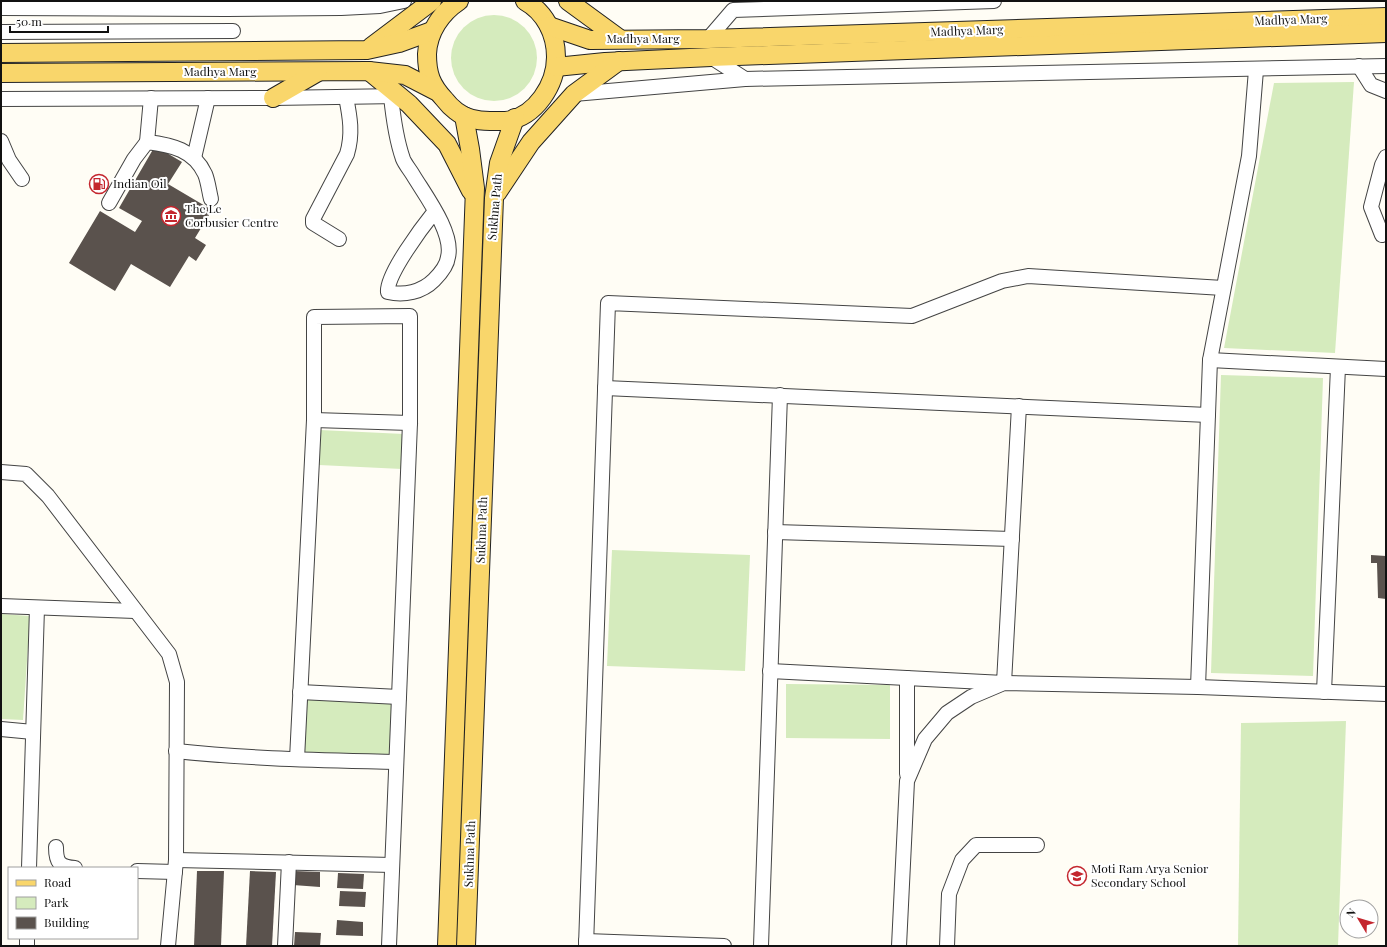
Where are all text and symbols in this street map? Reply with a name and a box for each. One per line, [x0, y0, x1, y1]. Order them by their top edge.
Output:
scale bar [10, 8, 108, 34]
street label: Madhya Marg [1254, 10, 1328, 28]
text: 50 m [16, 13, 42, 29]
street label: Madhya Marg [930, 21, 1004, 39]
street label: Madhya Marg [606, 30, 680, 46]
street label: Madhya Marg [183, 63, 257, 79]
fuel station icon: Indian Oil [88, 173, 110, 195]
street label: Sukhna Path [483, 173, 505, 241]
place label: Indian Oil [113, 175, 167, 191]
place label: The Le Corbusier Centre [185, 200, 279, 230]
museum icon: The Le Corbusier Centre [160, 205, 182, 227]
street label: Sukhna Path [472, 496, 490, 564]
street label: Sukhna Path [460, 820, 478, 888]
place label: Moti Ram Arya Senior Secondary School [1091, 860, 1209, 890]
school or university icon: Moti Ram Arya Senior Secondary School [1066, 865, 1088, 887]
legend [8, 867, 138, 939]
text: Road [44, 874, 71, 890]
text: Park [44, 894, 69, 910]
north arrow [1339, 899, 1379, 939]
text: N [1342, 905, 1359, 920]
text: Building [44, 914, 90, 930]

